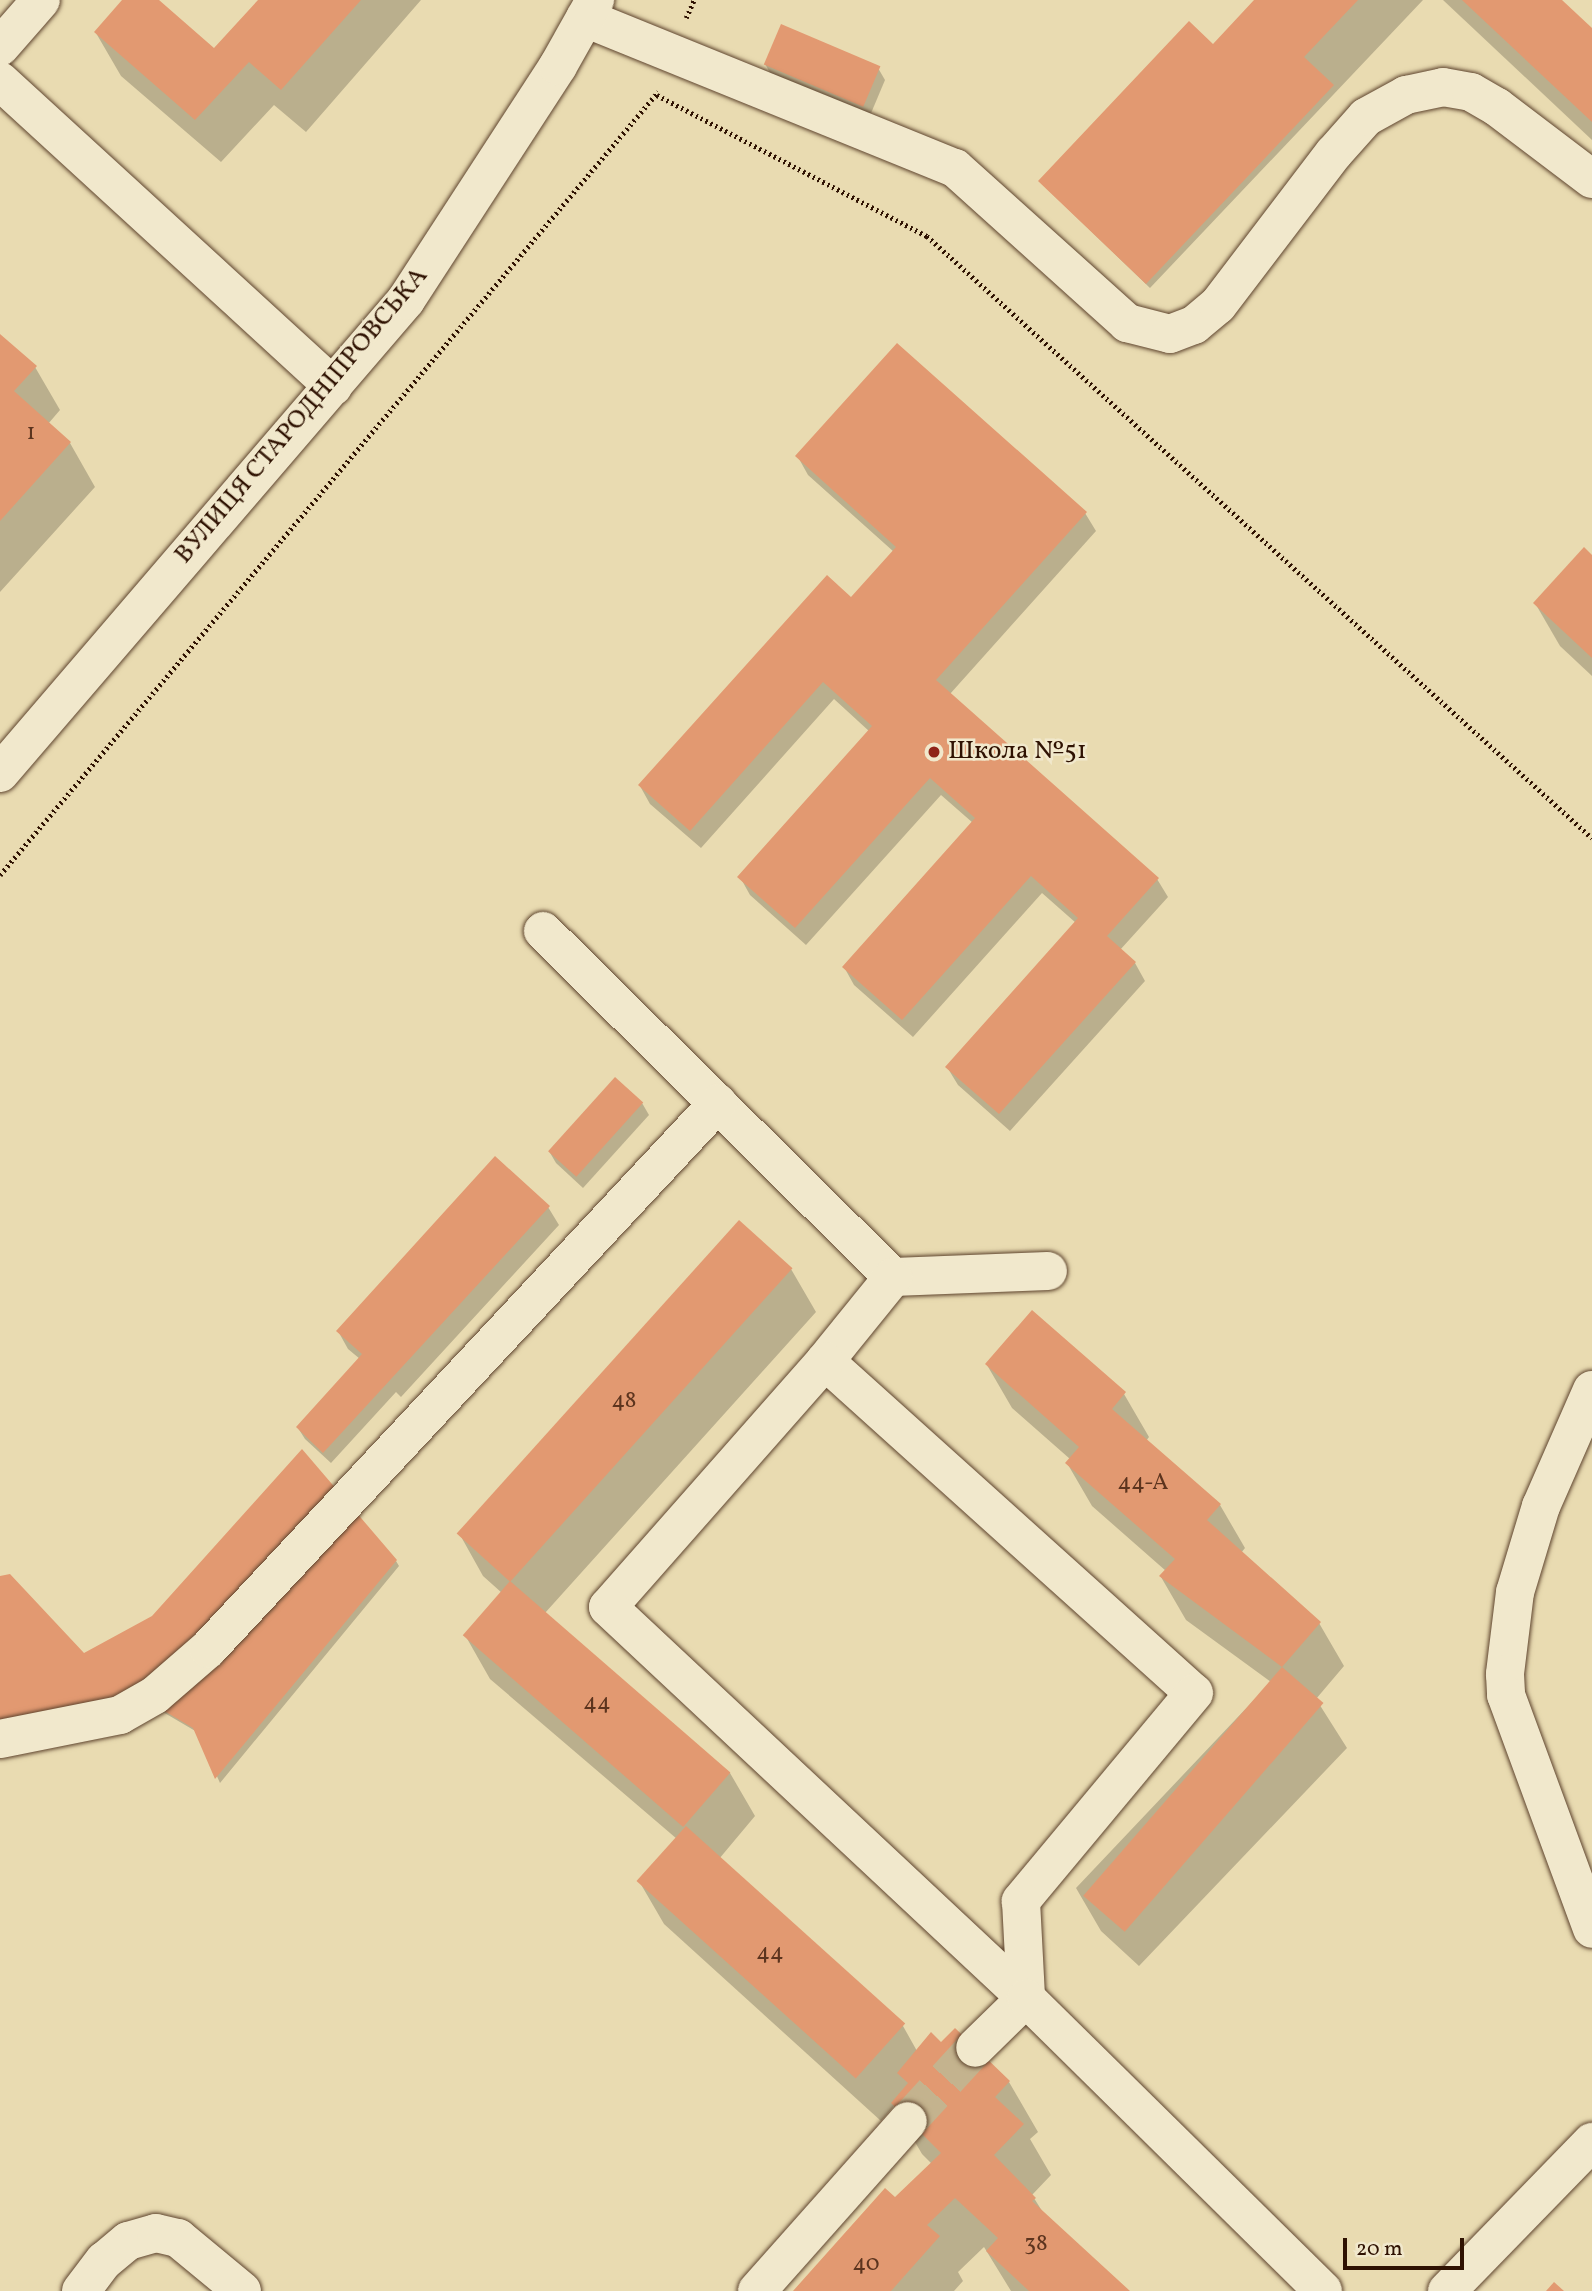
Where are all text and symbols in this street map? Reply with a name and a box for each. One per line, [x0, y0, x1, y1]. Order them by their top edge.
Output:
street label: ВУЛИЦЯ СТАРОДНІПРОВСЬКА [169, 261, 435, 571]
house number: 1 [27, 419, 35, 447]
place label: Школа №51 [948, 736, 1087, 768]
marker: Школа №51 [926, 744, 942, 760]
house number: 48 [612, 1387, 636, 1415]
house number: 44-А [1118, 1469, 1168, 1497]
house number: 44 [583, 1689, 611, 1717]
house number: 44 [756, 1939, 784, 1967]
scale bar [1347, 2224, 1468, 2268]
house number: 38 [1024, 2230, 1048, 2258]
text: 20 m [1356, 2235, 1402, 2264]
house number: 40 [852, 2250, 880, 2278]

